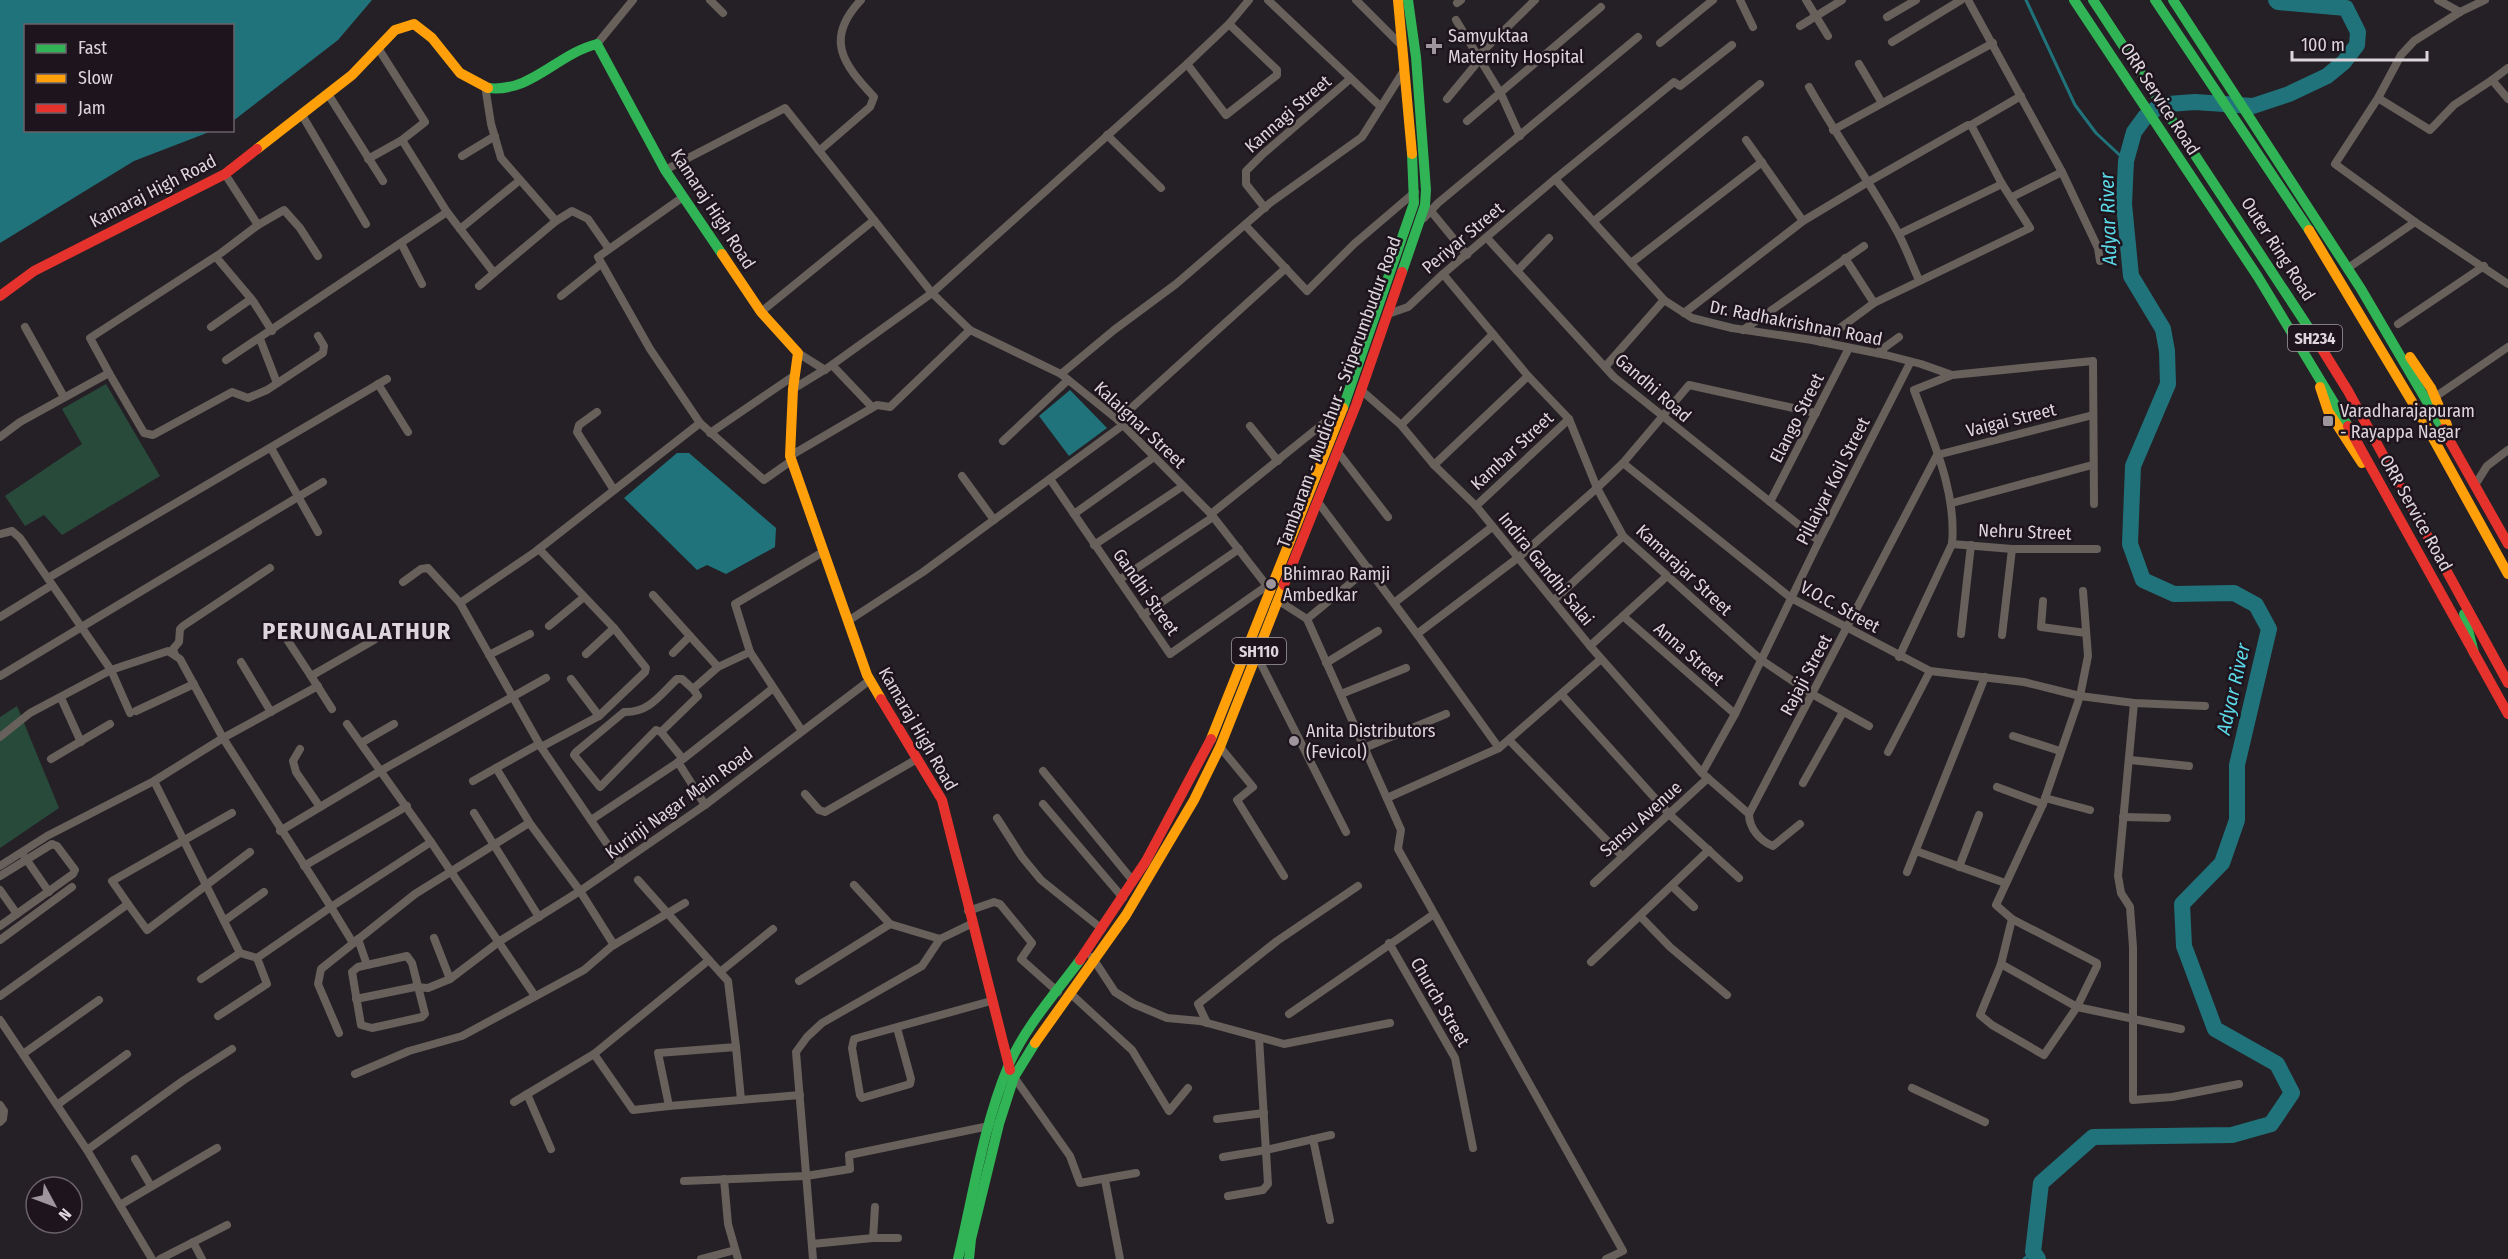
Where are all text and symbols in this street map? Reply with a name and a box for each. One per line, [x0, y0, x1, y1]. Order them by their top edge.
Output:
legend [24, 24, 234, 132]
scale bar [2292, 24, 2427, 62]
place label: Samyuktaa Maternity Hospital [1448, 25, 1584, 68]
text: 100 m [2301, 34, 2345, 56]
text: Fast [78, 37, 107, 59]
marker: Samyuktaa Maternity Hospital [1425, 37, 1443, 55]
street label: ORR Service Road [2115, 39, 2205, 159]
text: Slow [78, 67, 113, 89]
street label: Kannagi Street [1240, 70, 1336, 158]
text: Jam [78, 97, 106, 119]
street label: Kamaraj High Road [666, 145, 760, 273]
street label: Kamaraj High Road [86, 150, 220, 232]
water label: Adyar River [2094, 171, 2122, 267]
street label: Outer Ring Road [2236, 193, 2320, 305]
street label: Periyar Street [1418, 197, 1508, 279]
street label: Tambaram - Mudichur - Sriperumbudur Road [1272, 233, 1406, 551]
street label: Dr. Radhakrishnan Road [1708, 295, 1884, 351]
road number: SH234 [2288, 325, 2342, 351]
street label: Gandhi Road [1610, 349, 1696, 427]
street label: Elango Street [1765, 370, 1829, 466]
street label: Kalaignar Street [1089, 377, 1191, 473]
street label: Vaigai Street [1964, 398, 2058, 442]
place label: Varadharajapuram - Rayappa Nagar [2340, 400, 2475, 443]
street label: Kambar Street [1466, 407, 1558, 495]
street label: Pillaiyar Koil Street [1791, 413, 1875, 549]
marker: Varadharajapuram - Rayappa Nagar [2321, 414, 2335, 428]
street label: ORR Service Road [2375, 451, 2457, 575]
street label: Indira Gandhi Salai [1494, 508, 1598, 630]
street label: Nehru Street [1978, 519, 2072, 545]
street label: Kamarajar Street [1631, 520, 1737, 620]
street label: Gandhi Street [1108, 544, 1184, 640]
place label: Bhimrao Ramji Ambedkar [1283, 563, 1390, 606]
street label: V.O.C. Street [1796, 576, 1884, 638]
marker: Bhimrao Ramji Ambedkar [1264, 577, 1278, 591]
district label: PERUNGALATHUR [262, 617, 452, 645]
street label: Anna Street [1649, 618, 1729, 691]
street label: Rajaji Street [1775, 630, 1837, 719]
road number: SH110 [1232, 638, 1286, 664]
water label: Adyar River [2211, 640, 2255, 738]
street label: Kamaraj High Road [874, 663, 962, 795]
place label: Anita Distributors (Fevicol) [1306, 720, 1436, 763]
marker: Anita Distributors (Fevicol) [1287, 734, 1301, 748]
street label: Kurinji Nagar Main Road [601, 742, 757, 864]
street label: Sansu Avenue [1595, 776, 1687, 862]
street label: Church Street [1406, 953, 1474, 1051]
north arrow [24, 1175, 84, 1235]
text: N [55, 1205, 75, 1224]

